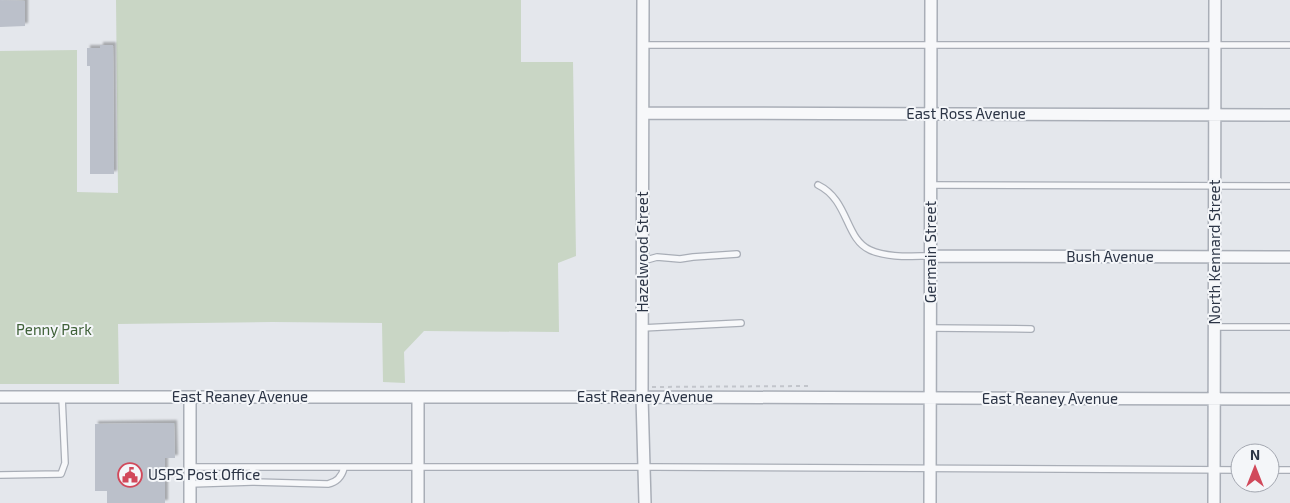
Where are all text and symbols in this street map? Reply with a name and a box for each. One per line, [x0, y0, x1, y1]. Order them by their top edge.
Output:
street label: East Ross Avenue [906, 104, 1026, 122]
street label: North Kennard Street [1205, 179, 1223, 324]
street label: Hazelwood Street [633, 191, 651, 313]
street label: Germain Street [921, 201, 939, 303]
street label: Bush Avenue [1066, 247, 1154, 265]
park label: Penny Park [16, 320, 92, 338]
street label: East Reaney Avenue [172, 387, 308, 405]
street label: East Reaney Avenue [577, 387, 713, 405]
street label: East Reaney Avenue [982, 389, 1118, 407]
north arrow [1230, 443, 1280, 493]
text: N [1250, 446, 1260, 463]
public building icon: USPS Post Office [117, 462, 143, 488]
place label: USPS Post Office [148, 465, 260, 483]

